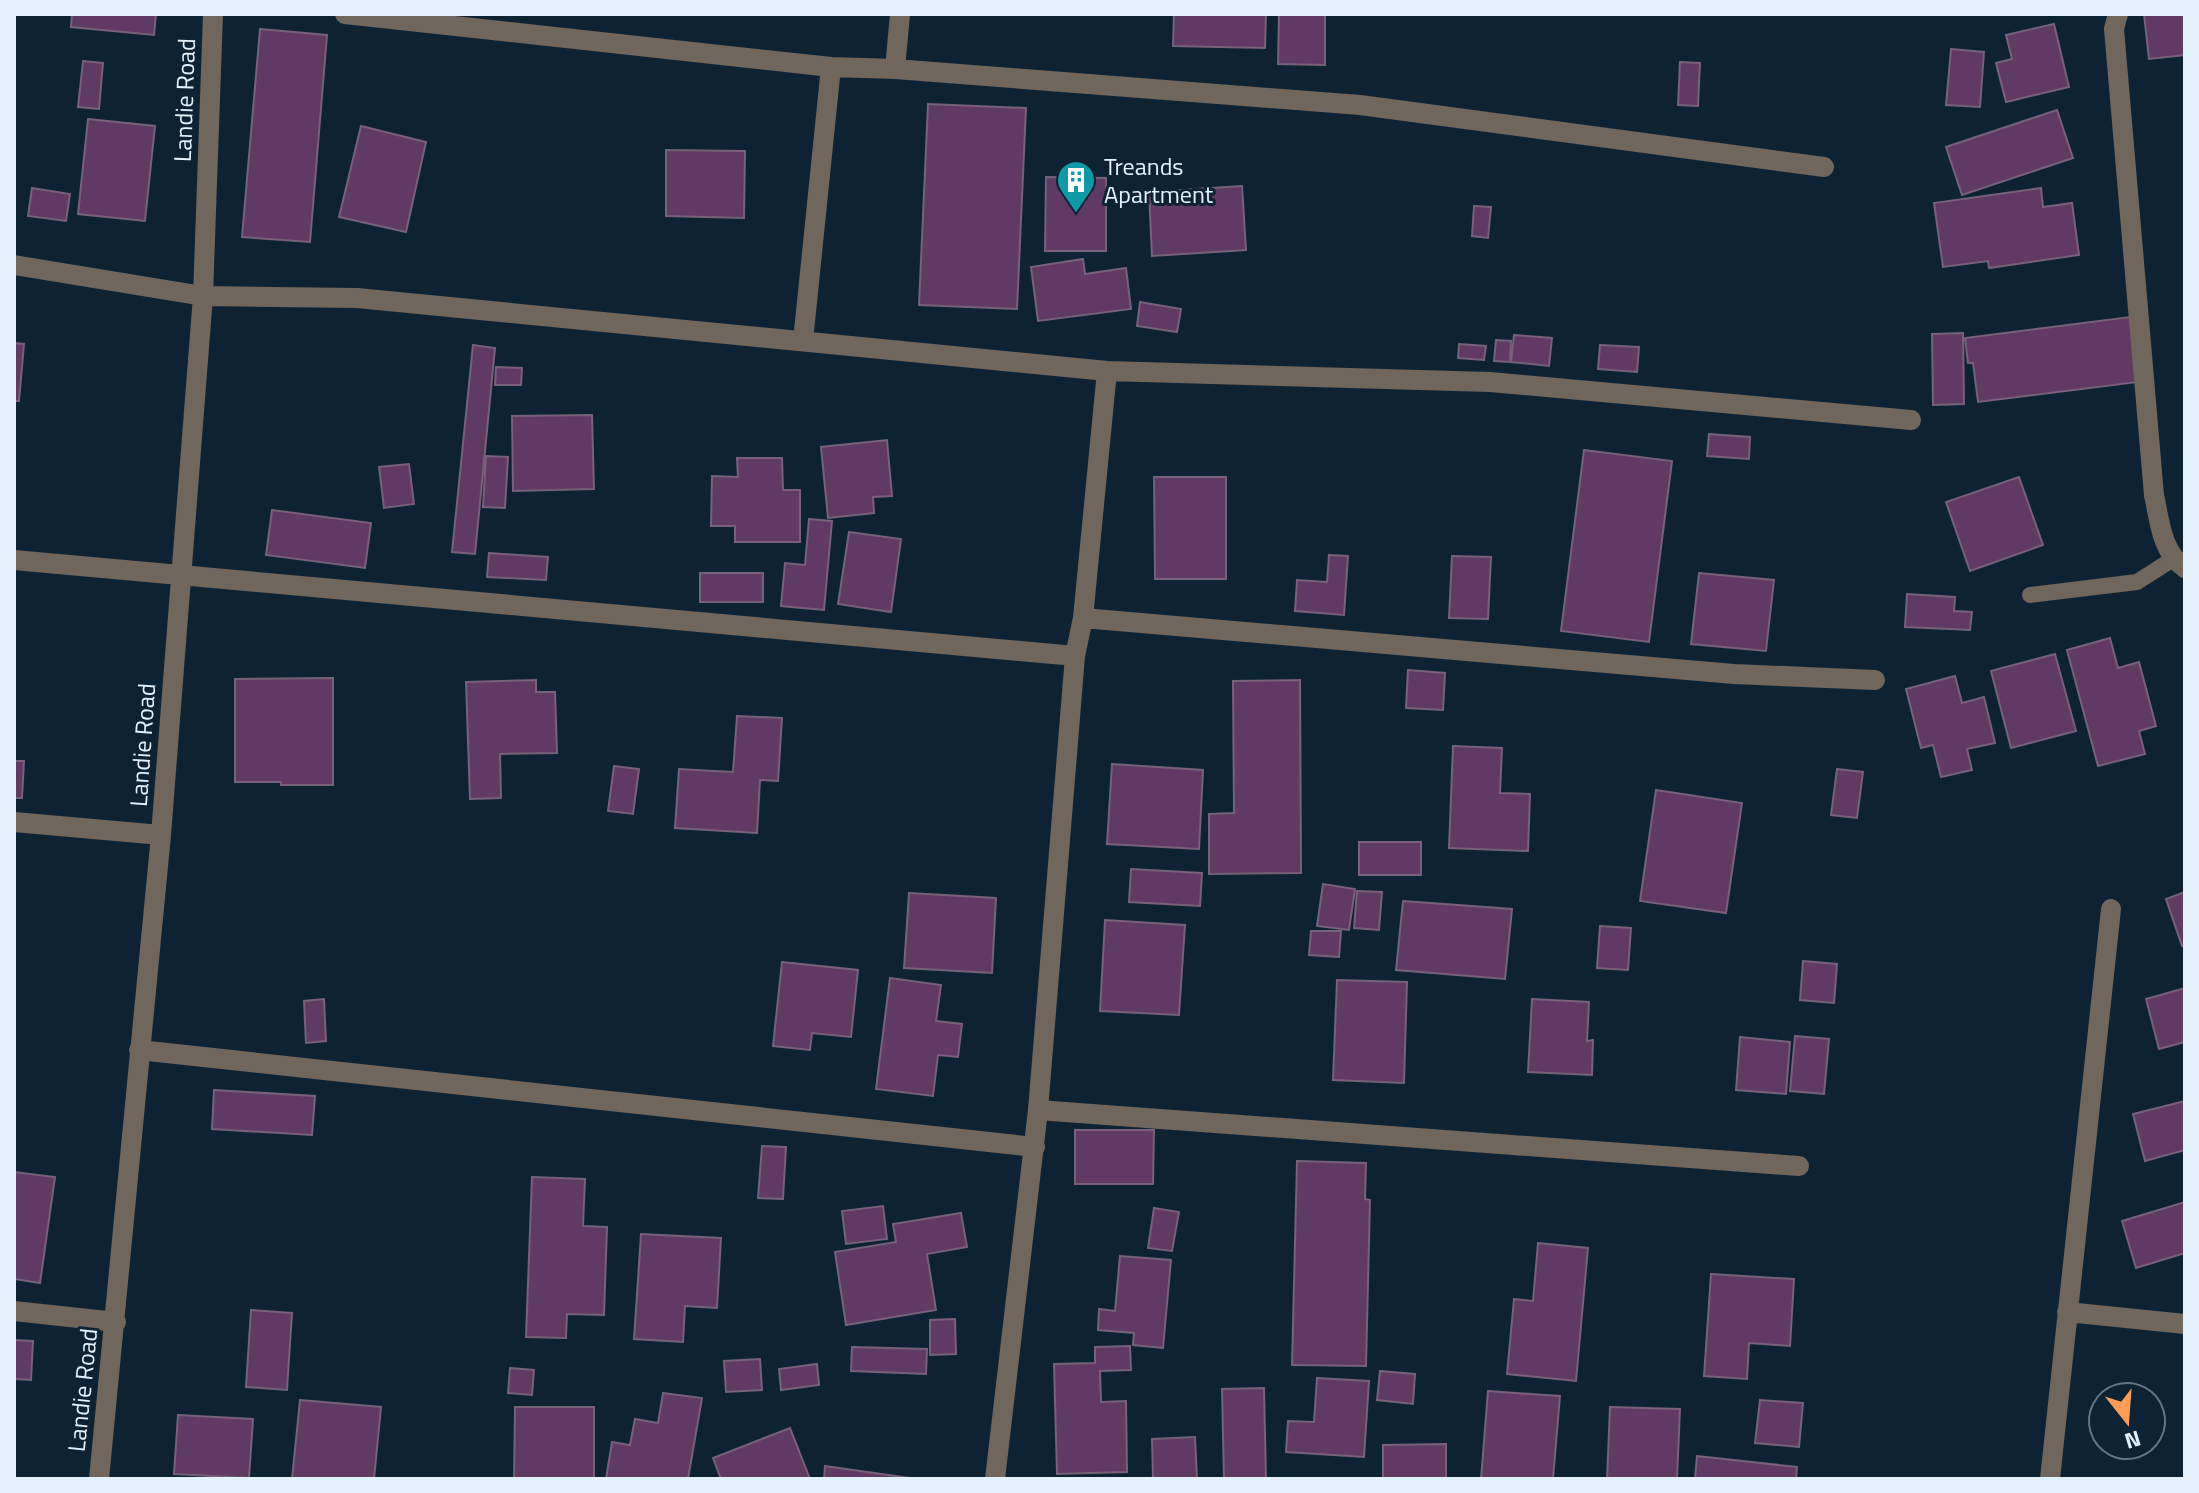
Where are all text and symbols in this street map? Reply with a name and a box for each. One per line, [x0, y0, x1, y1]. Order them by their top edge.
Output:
street label: Landie Road [164, 38, 204, 162]
place label: Treands Apartment [1104, 148, 1214, 212]
building icon: Treands Apartment [1055, 159, 1097, 214]
street label: Landie Road [120, 682, 164, 808]
street label: Landie Road [58, 1327, 106, 1453]
north arrow [2087, 1381, 2167, 1461]
text: N [2121, 1422, 2145, 1459]

